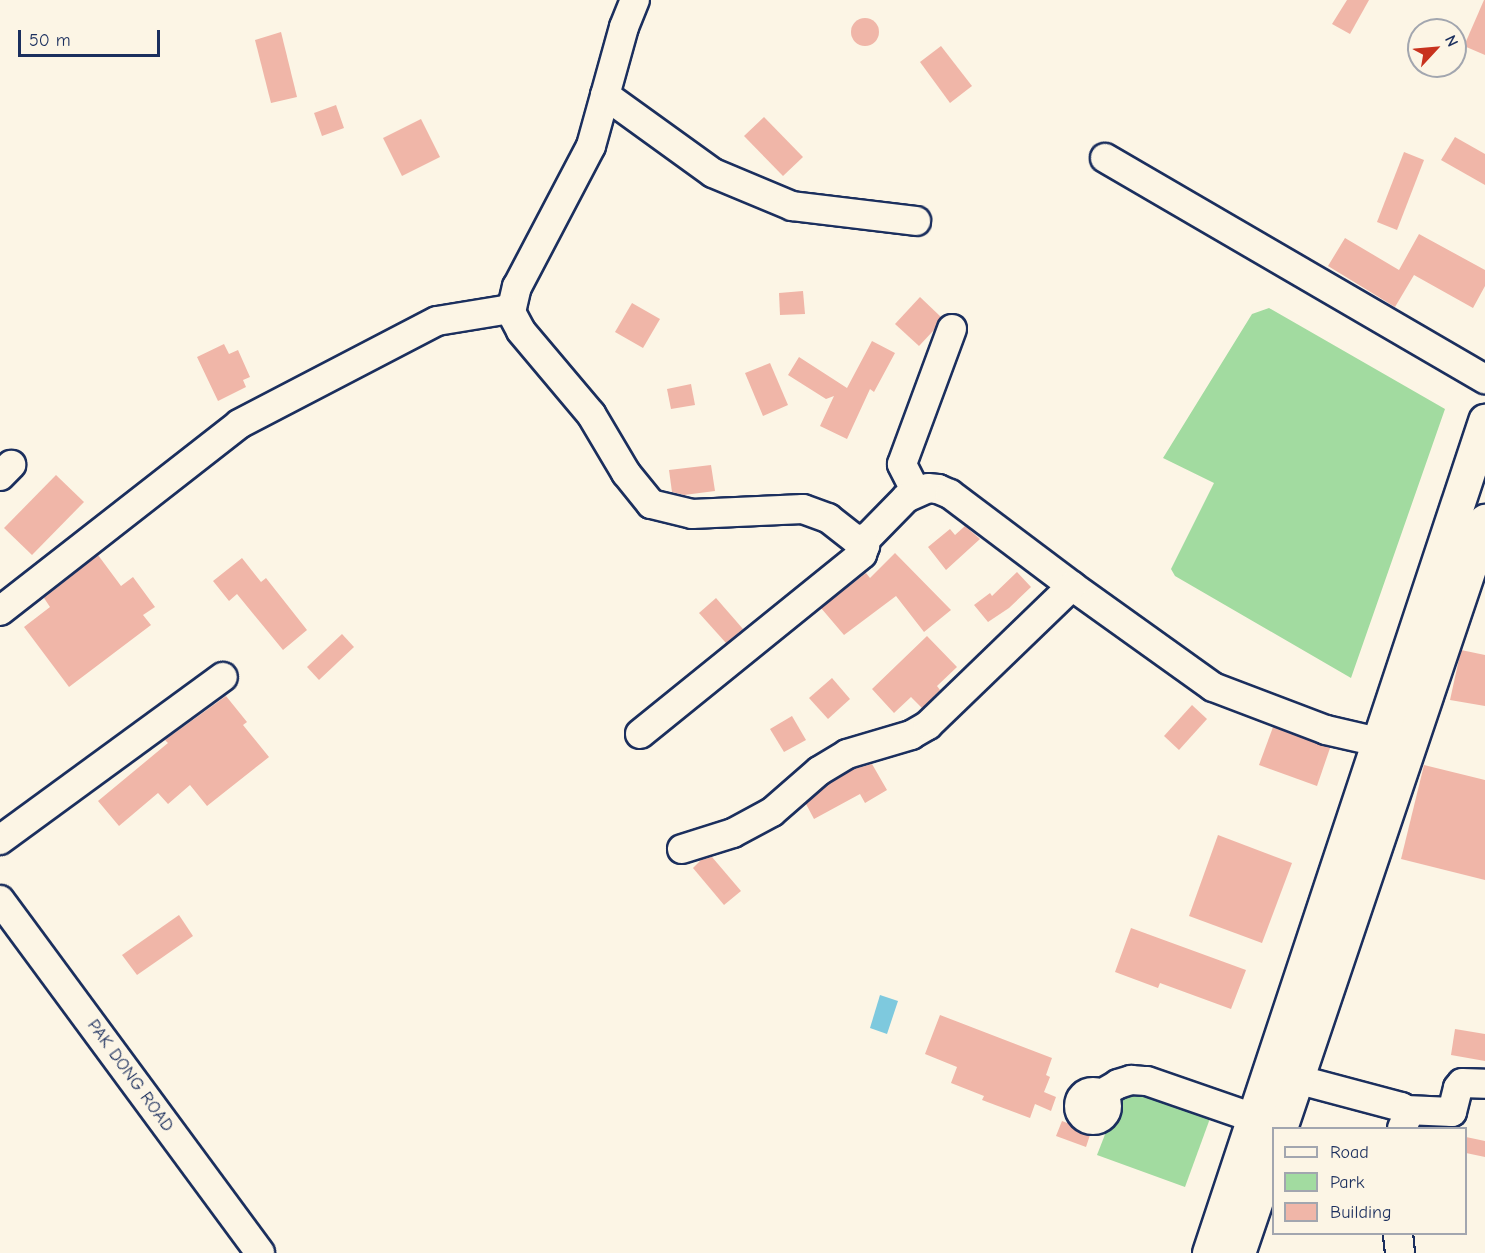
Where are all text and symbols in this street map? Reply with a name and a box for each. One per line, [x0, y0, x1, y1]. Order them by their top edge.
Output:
scale bar [21, 18, 164, 56]
north arrow [1407, 18, 1467, 78]
text: 50 m [29, 30, 71, 51]
text: N [1441, 32, 1462, 50]
street label: PAK DONG ROAD [82, 1016, 178, 1136]
legend [1272, 1127, 1467, 1235]
text: Road [1330, 1142, 1369, 1163]
text: Park [1330, 1172, 1364, 1193]
text: Building [1330, 1202, 1392, 1223]

